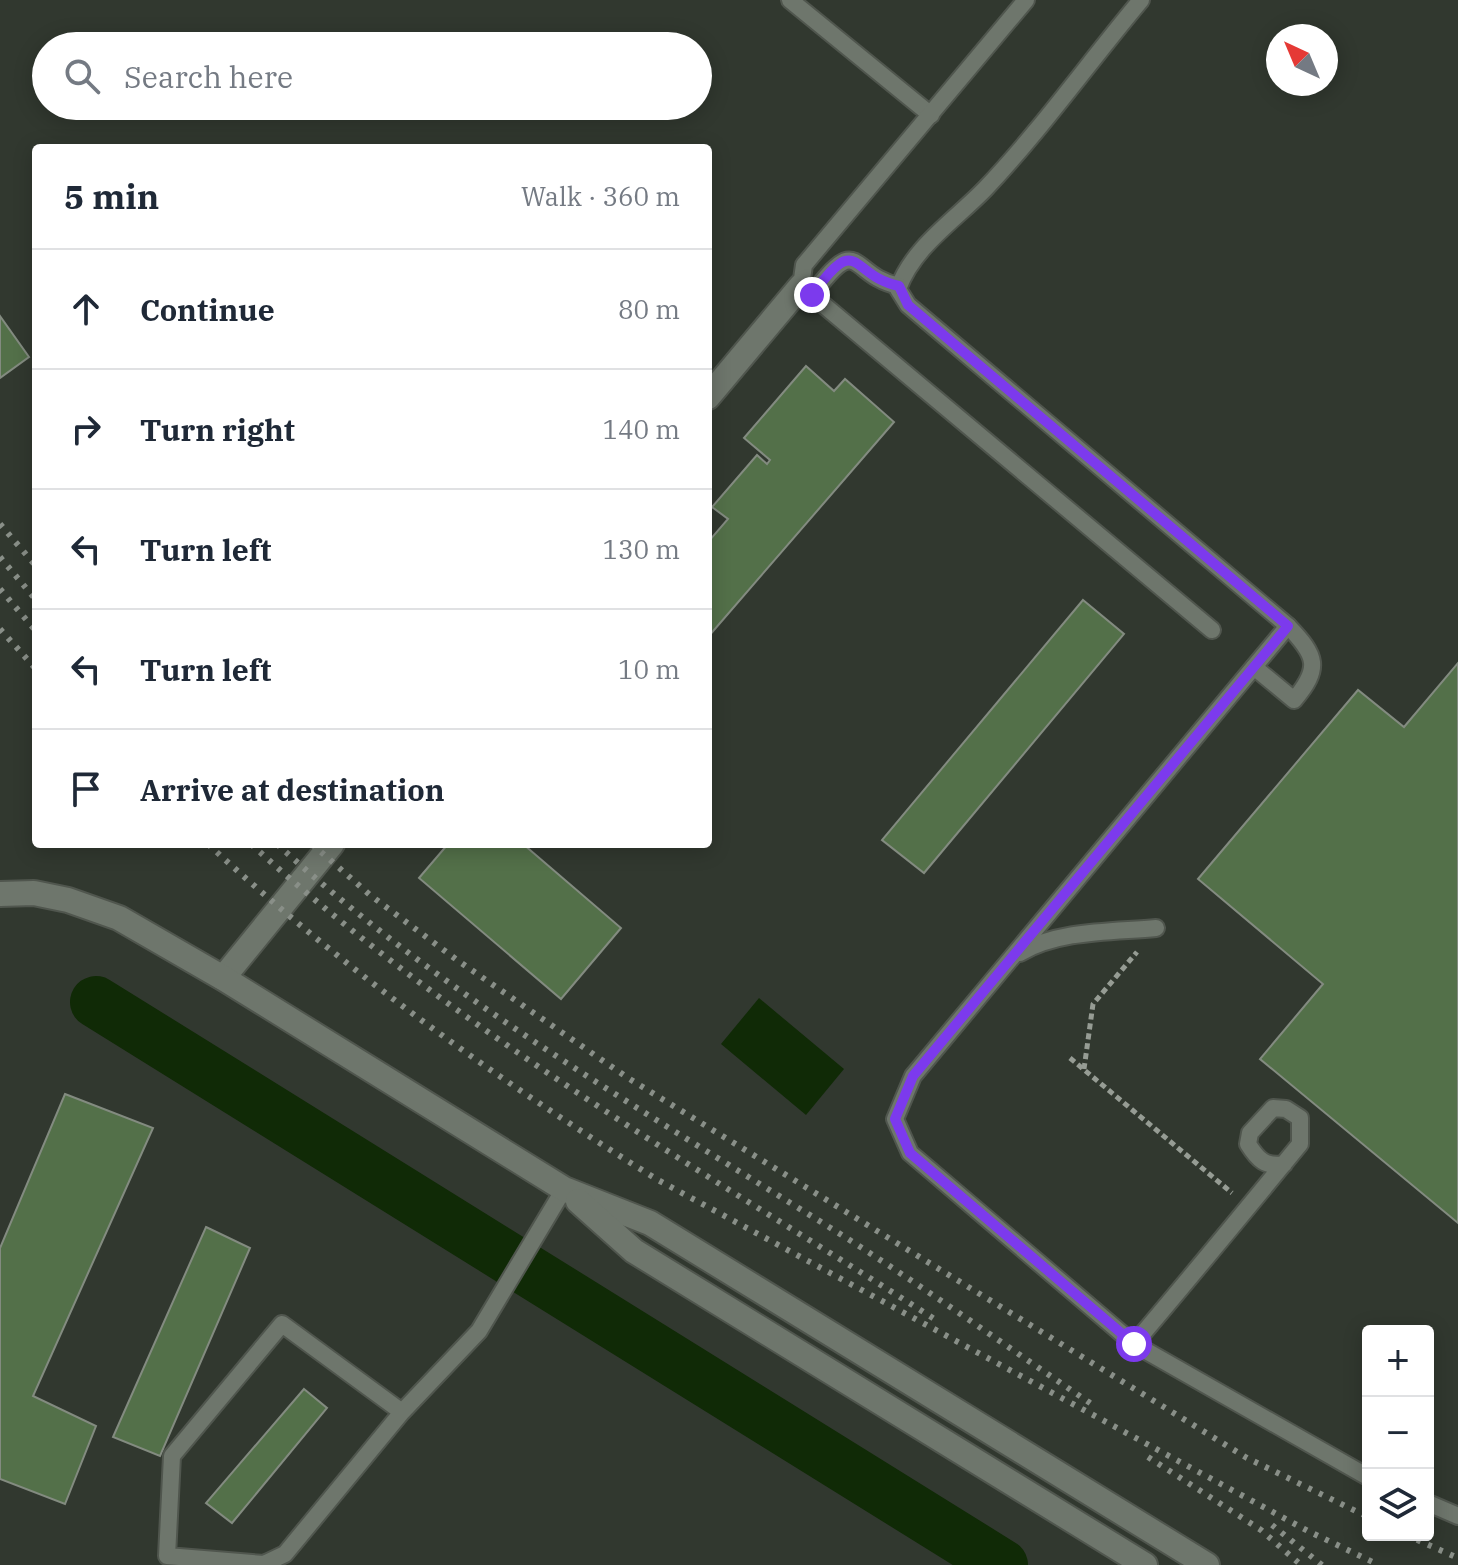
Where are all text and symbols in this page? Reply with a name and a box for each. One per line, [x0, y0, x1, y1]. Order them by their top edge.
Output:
north arrow [1266, 24, 1338, 96]
search box [32, 32, 712, 120]
icon: search [60, 54, 104, 98]
text: Search here [124, 57, 293, 96]
text: 5 min [64, 174, 159, 218]
text: Walk · 360 m [521, 179, 680, 213]
route end [794, 277, 830, 313]
icon: ahead [64, 287, 108, 331]
text: Continue [140, 290, 275, 329]
text: 80 m [618, 292, 680, 326]
icon: right [64, 407, 108, 451]
text: Turn right [140, 410, 295, 449]
text: 140 m [602, 412, 680, 446]
icon: left [64, 527, 108, 571]
text: Turn left [140, 530, 272, 569]
text: 130 m [602, 532, 680, 566]
icon: left [64, 647, 108, 691]
text: Turn left [140, 650, 272, 689]
text: 10 m [618, 652, 680, 686]
icon: arrive [64, 767, 108, 811]
text: Arrive at destination [140, 770, 445, 809]
map controls [1362, 1325, 1434, 1541]
button: + [1362, 1325, 1434, 1397]
route start [1116, 1326, 1152, 1362]
button: − [1362, 1397, 1434, 1469]
button: layers [1362, 1469, 1434, 1541]

